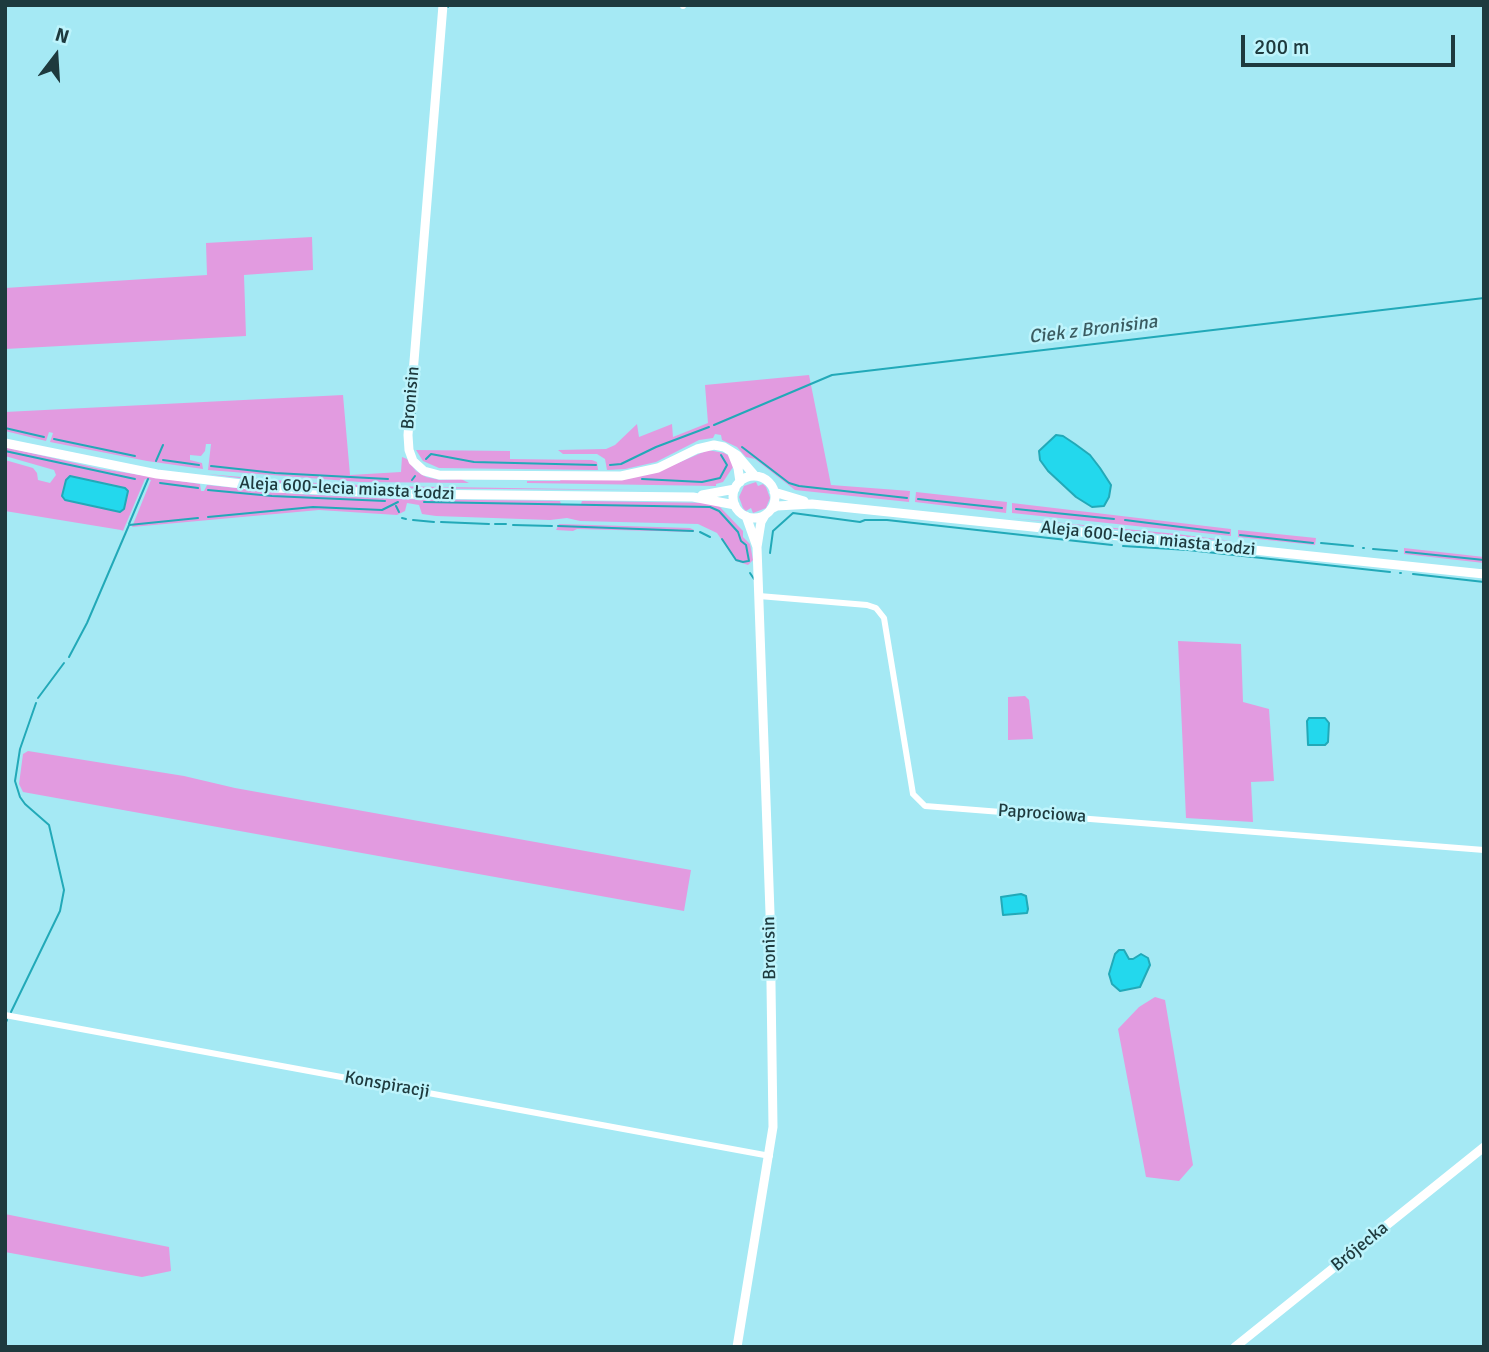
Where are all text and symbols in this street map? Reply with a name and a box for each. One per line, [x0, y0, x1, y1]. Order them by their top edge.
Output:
north arrow [21, 21, 91, 91]
scale bar [1244, 21, 1458, 65]
text: N [52, 23, 72, 49]
text: 200 m [1254, 34, 1309, 60]
water label: Ciek z Bronisina [1027, 311, 1159, 349]
street label: Bronisin [397, 365, 425, 431]
street label: Aleja 600-lecia miasta Łodzi [239, 473, 455, 505]
street label: Aleja 600-lecia miasta Łodzi [1040, 517, 1256, 561]
street label: Paprociowa [997, 800, 1087, 828]
street label: Bronisin [759, 916, 781, 980]
street label: Konspiracji [343, 1067, 431, 1103]
street label: Brójecka [1327, 1218, 1393, 1276]

